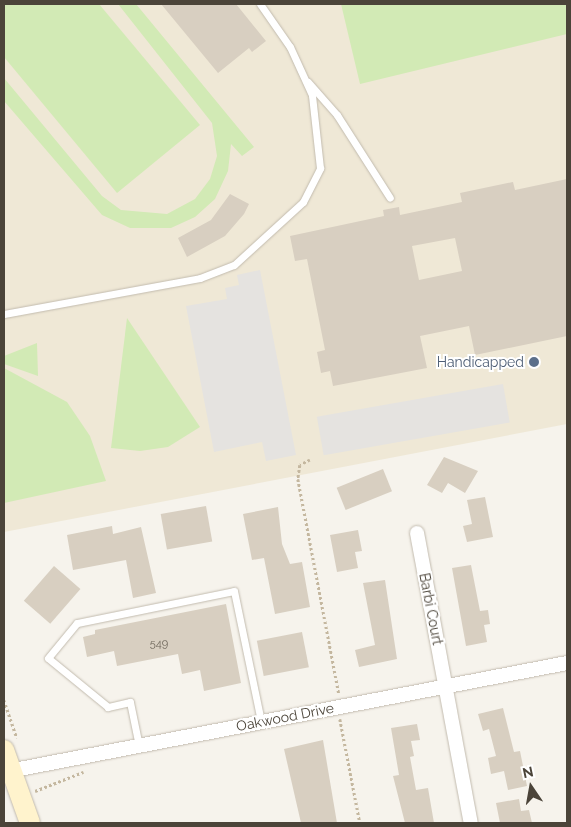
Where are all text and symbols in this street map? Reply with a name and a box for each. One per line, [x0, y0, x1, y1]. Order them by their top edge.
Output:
place label: Handicapped [437, 354, 524, 370]
marker: Handicapped [528, 356, 540, 368]
street label: Barbi Court [416, 572, 446, 646]
house number: 549 [150, 637, 168, 651]
street label: Oakwood Drive [235, 699, 335, 735]
north arrow [506, 762, 556, 812]
text: N [521, 763, 535, 781]

